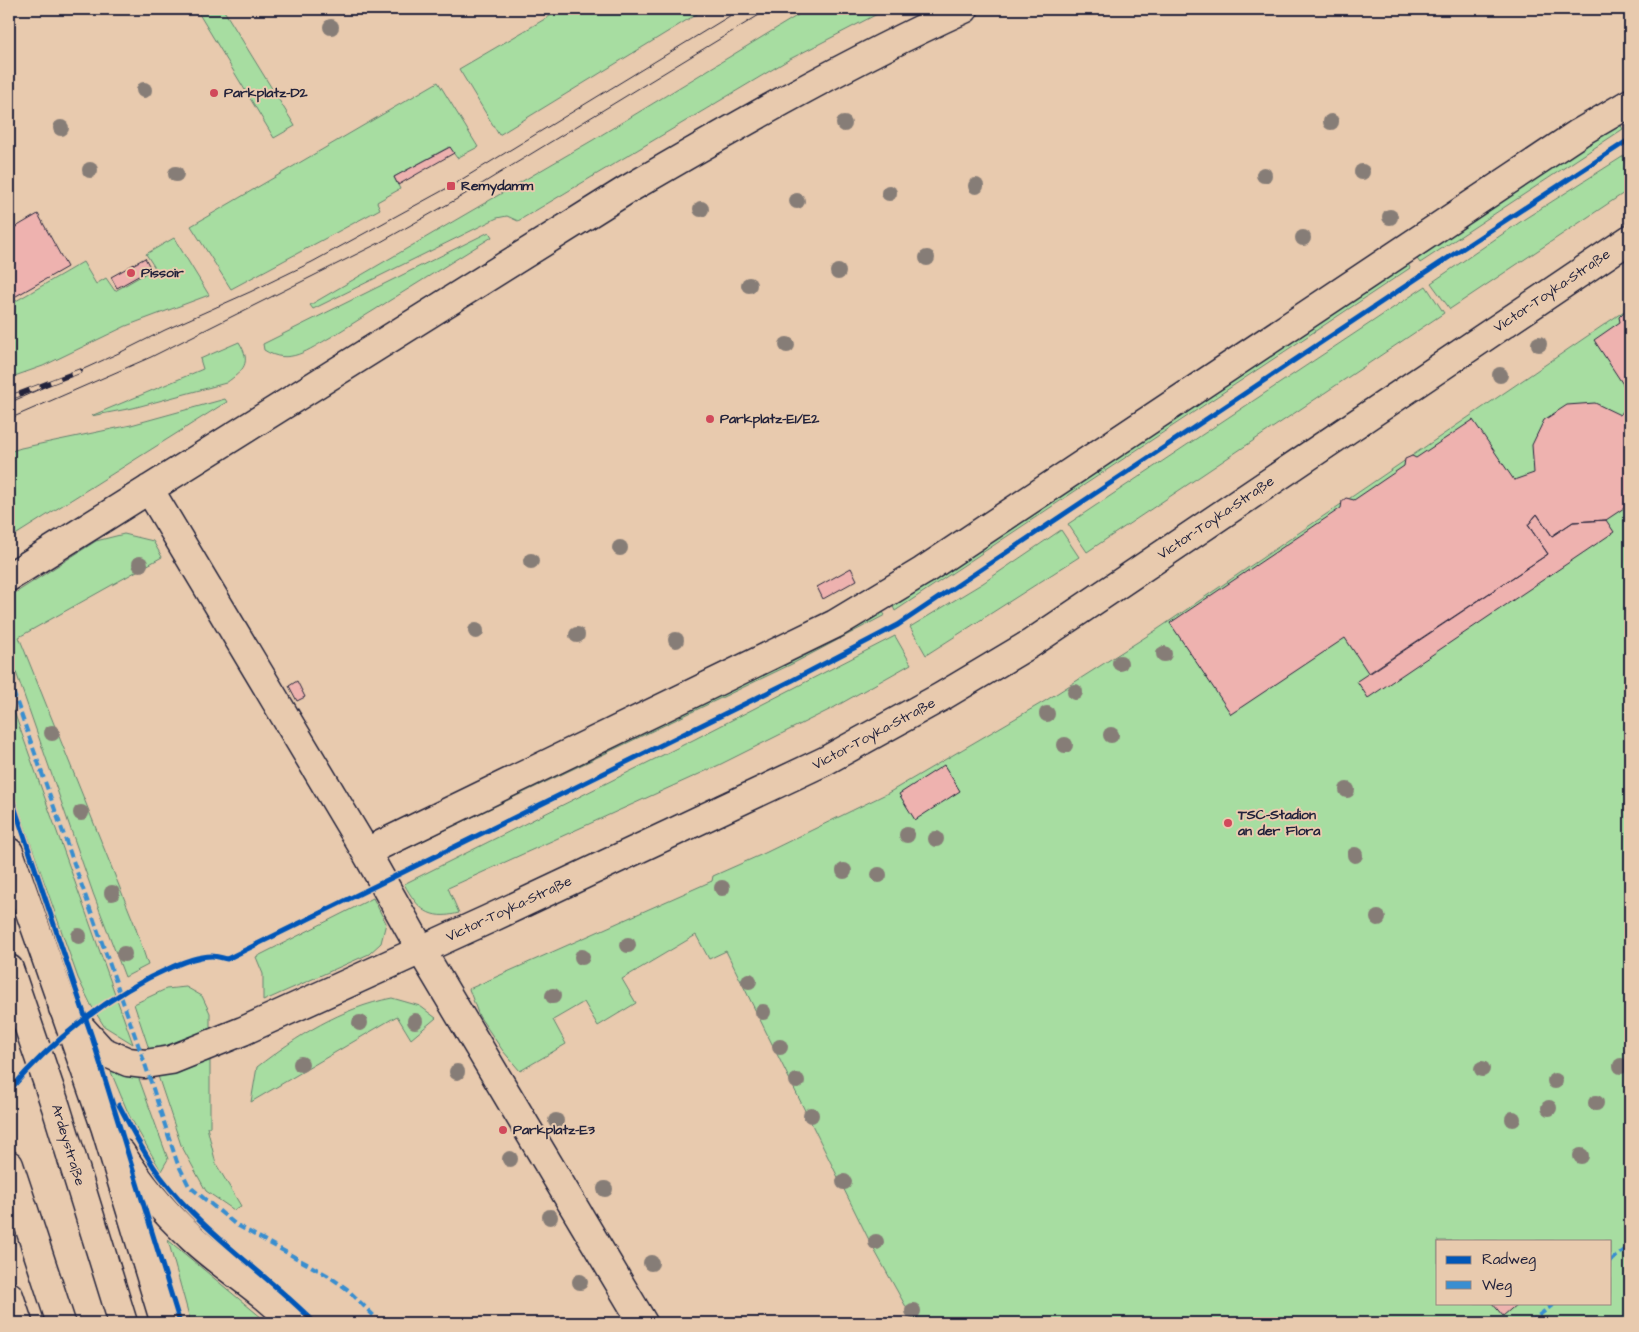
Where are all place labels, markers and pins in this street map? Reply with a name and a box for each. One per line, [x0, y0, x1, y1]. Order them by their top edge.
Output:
place label: Parkplatz-D2 [224, 83, 309, 103]
marker: Parkplatz-D2 [208, 87, 220, 99]
place label: Remydamm [461, 176, 534, 196]
marker: Remydamm [445, 180, 457, 192]
place label: Pissoir [141, 263, 184, 283]
marker: Pissoir [125, 267, 137, 279]
place label: Parkplatz-E1/E2 [720, 409, 820, 429]
marker: Parkplatz-E1/E2 [704, 413, 716, 425]
place label: TSC-Stadion an der Flora [1237, 805, 1321, 841]
marker: TSC-Stadion an der Flora [1222, 817, 1234, 829]
place label: Parkplatz-E3 [513, 1120, 596, 1140]
marker: Parkplatz-E3 [497, 1124, 509, 1136]

